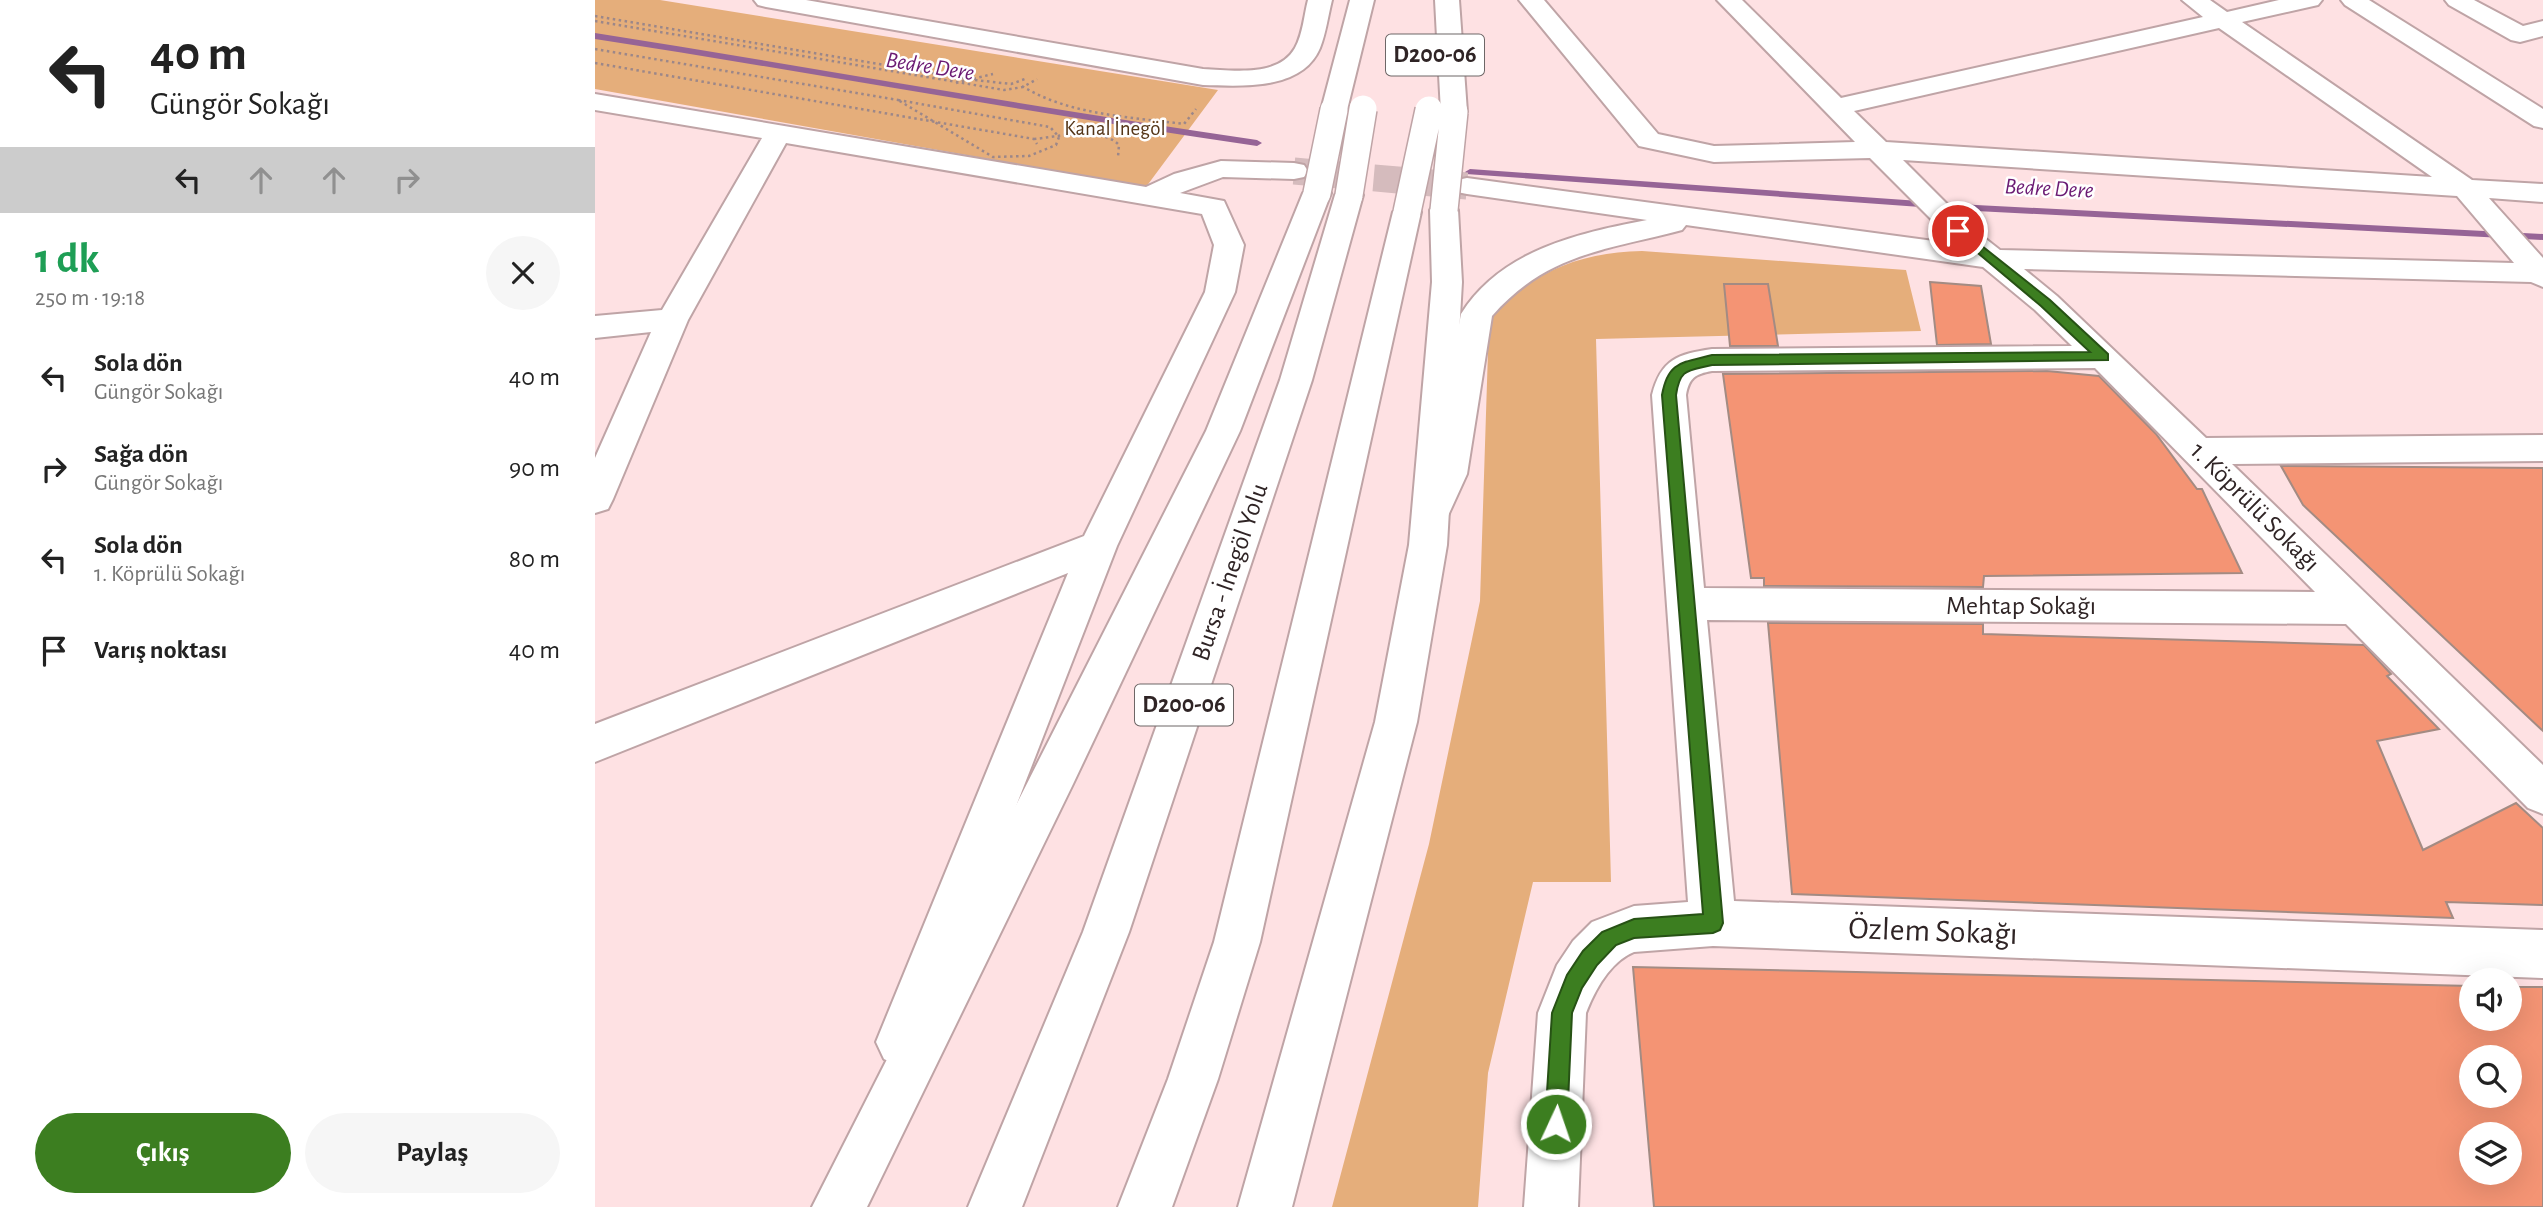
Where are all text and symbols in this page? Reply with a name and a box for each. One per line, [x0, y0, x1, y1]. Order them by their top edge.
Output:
icon: left [35, 28, 126, 119]
text: 40 m [150, 30, 247, 79]
road number: D200-06 [1386, 34, 1484, 76]
water label: Bedre Dere [884, 49, 976, 85]
text: Güngör Sokağı [150, 88, 330, 120]
park label: Kanal İnegöl [1064, 117, 1166, 139]
icon: left [169, 161, 207, 199]
icon: ahead [242, 161, 280, 199]
icon: ahead [315, 161, 353, 199]
icon: right [388, 161, 426, 199]
water label: Bedre Dere [2004, 175, 2094, 203]
pin [1928, 201, 1988, 261]
icon: arrive [1939, 212, 1977, 250]
button: close [486, 236, 560, 310]
text: 1 dk [35, 238, 99, 280]
text: 250 m · 19:18 [35, 287, 145, 310]
text: Sola dön [94, 350, 183, 376]
icon: left [35, 359, 73, 397]
text: 40 m [509, 364, 560, 390]
text: Güngör Sokağı [94, 381, 223, 404]
street label: 1. Köprülü Sokağı [2185, 437, 2325, 577]
text: Sağa dön [94, 441, 188, 467]
icon: right [35, 450, 73, 488]
text: 90 m [509, 455, 560, 481]
text: Güngör Sokağı [94, 472, 223, 495]
street label: Bursa - İnegöl Yolu [1186, 479, 1273, 664]
text: Sola dön [94, 532, 183, 558]
icon: left [35, 541, 73, 579]
text: 80 m [509, 546, 560, 572]
text: 1. Köprülü Sokağı [94, 563, 245, 586]
street label: Mehtap Sokağı [1946, 593, 2096, 619]
icon: arrive [35, 632, 73, 670]
text: Varış noktası [94, 637, 227, 663]
text: 40 m [509, 637, 560, 663]
road number: D200-06 [1135, 684, 1233, 726]
street label: Özlem Sokağı [1848, 911, 2018, 950]
map controls [2459, 968, 2522, 1185]
button: sound [2459, 968, 2522, 1031]
button: search [2459, 1045, 2522, 1108]
position arrow [1519, 1087, 1593, 1161]
button: Çıkış [35, 1113, 291, 1193]
button: Paylaş [305, 1113, 560, 1193]
button: layers [2459, 1122, 2522, 1185]

